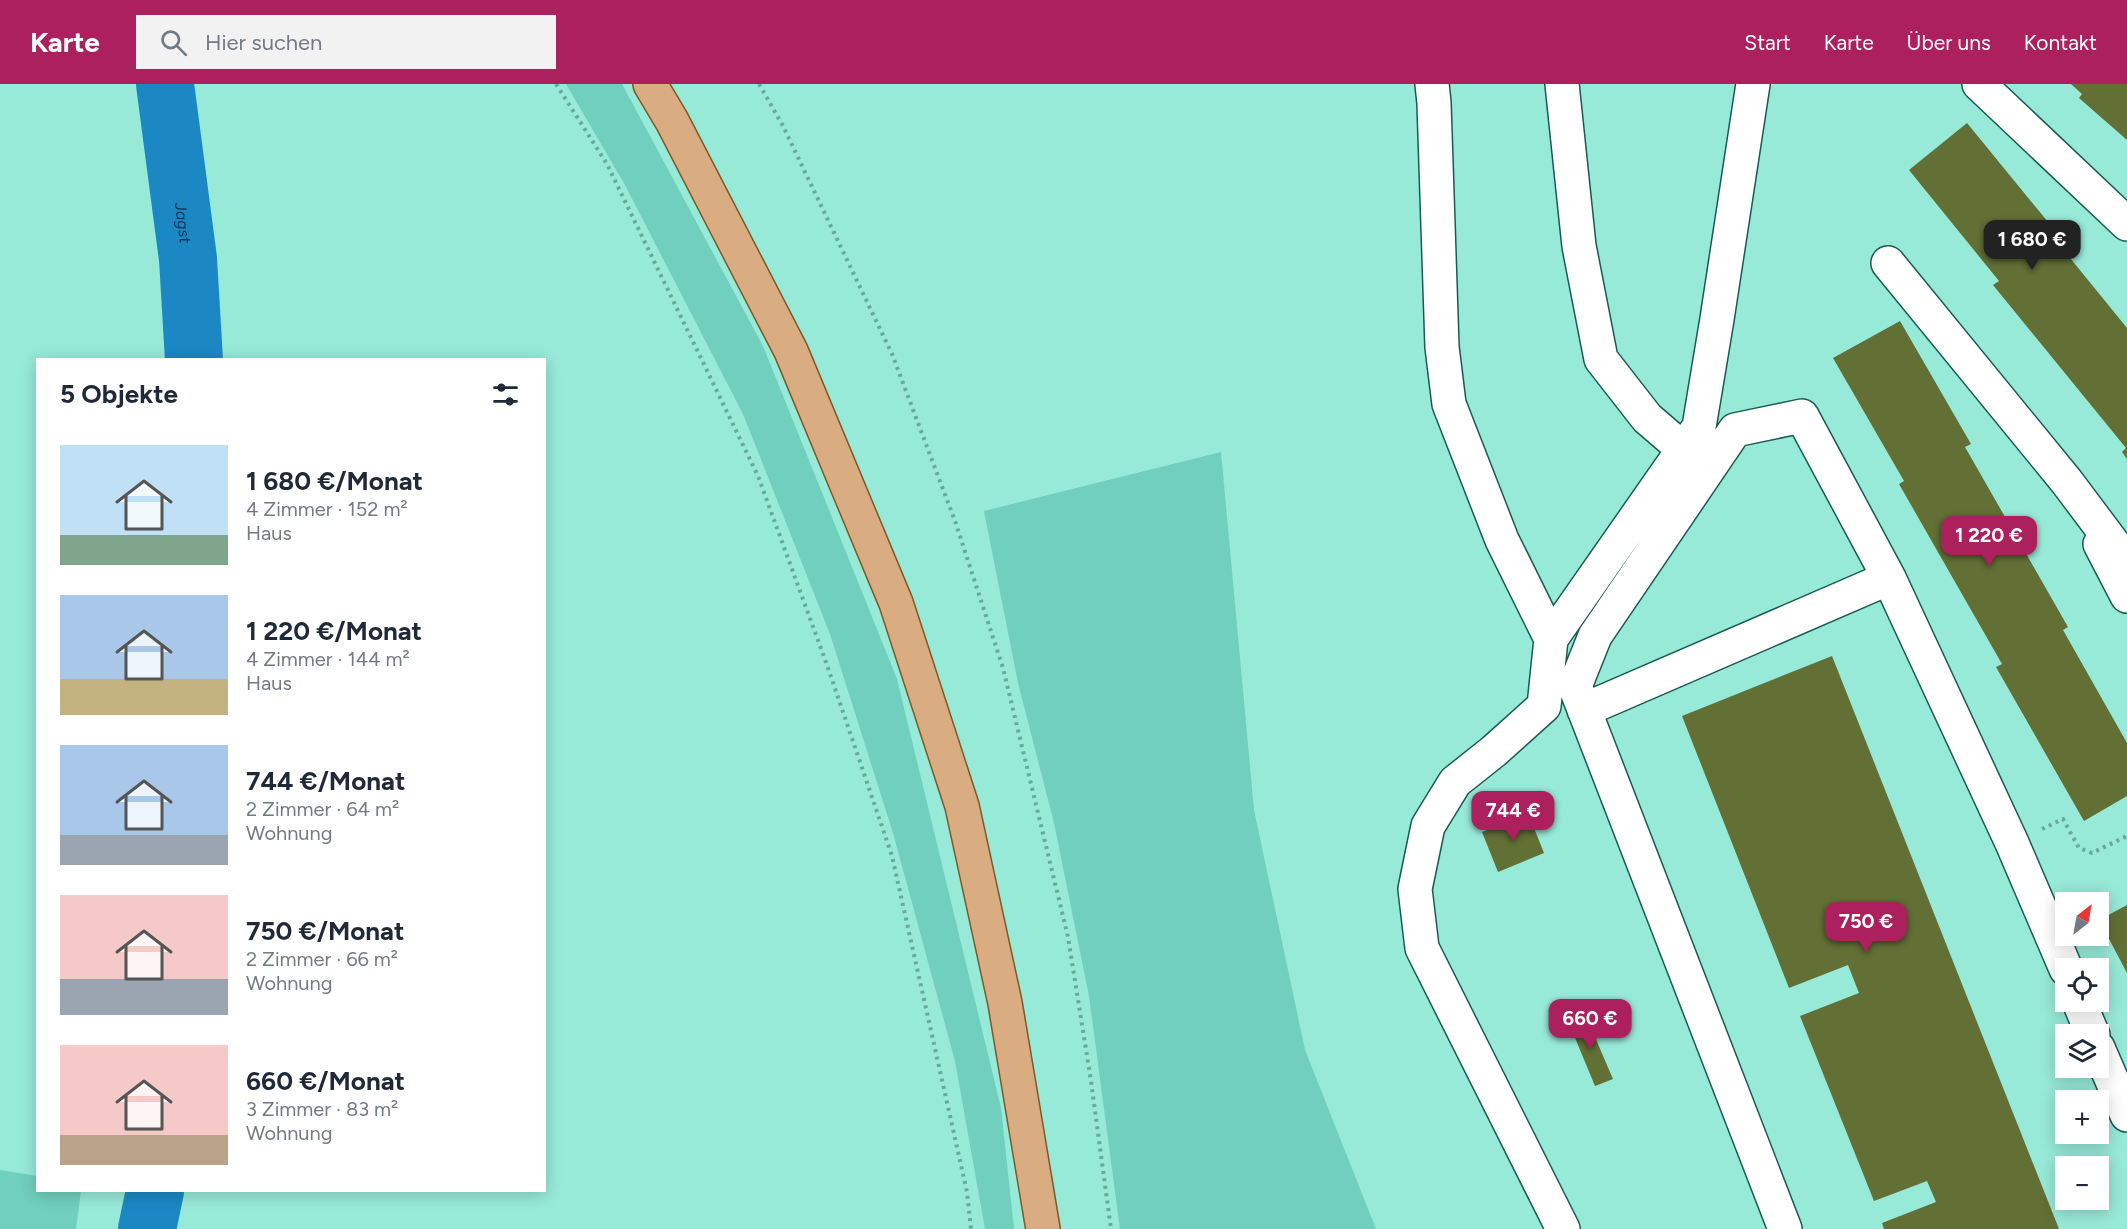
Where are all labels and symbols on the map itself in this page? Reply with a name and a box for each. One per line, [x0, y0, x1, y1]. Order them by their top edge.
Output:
water label: Jagst [171, 200, 195, 245]
pin: 1 680 € [1977, 220, 2087, 271]
pin: 1 220 € [1934, 516, 2044, 567]
pin: 744 € [1471, 791, 1555, 842]
north arrow [2055, 892, 2109, 946]
pin: 750 € [1824, 902, 1908, 953]
pin: 660 € [1548, 999, 1632, 1050]

